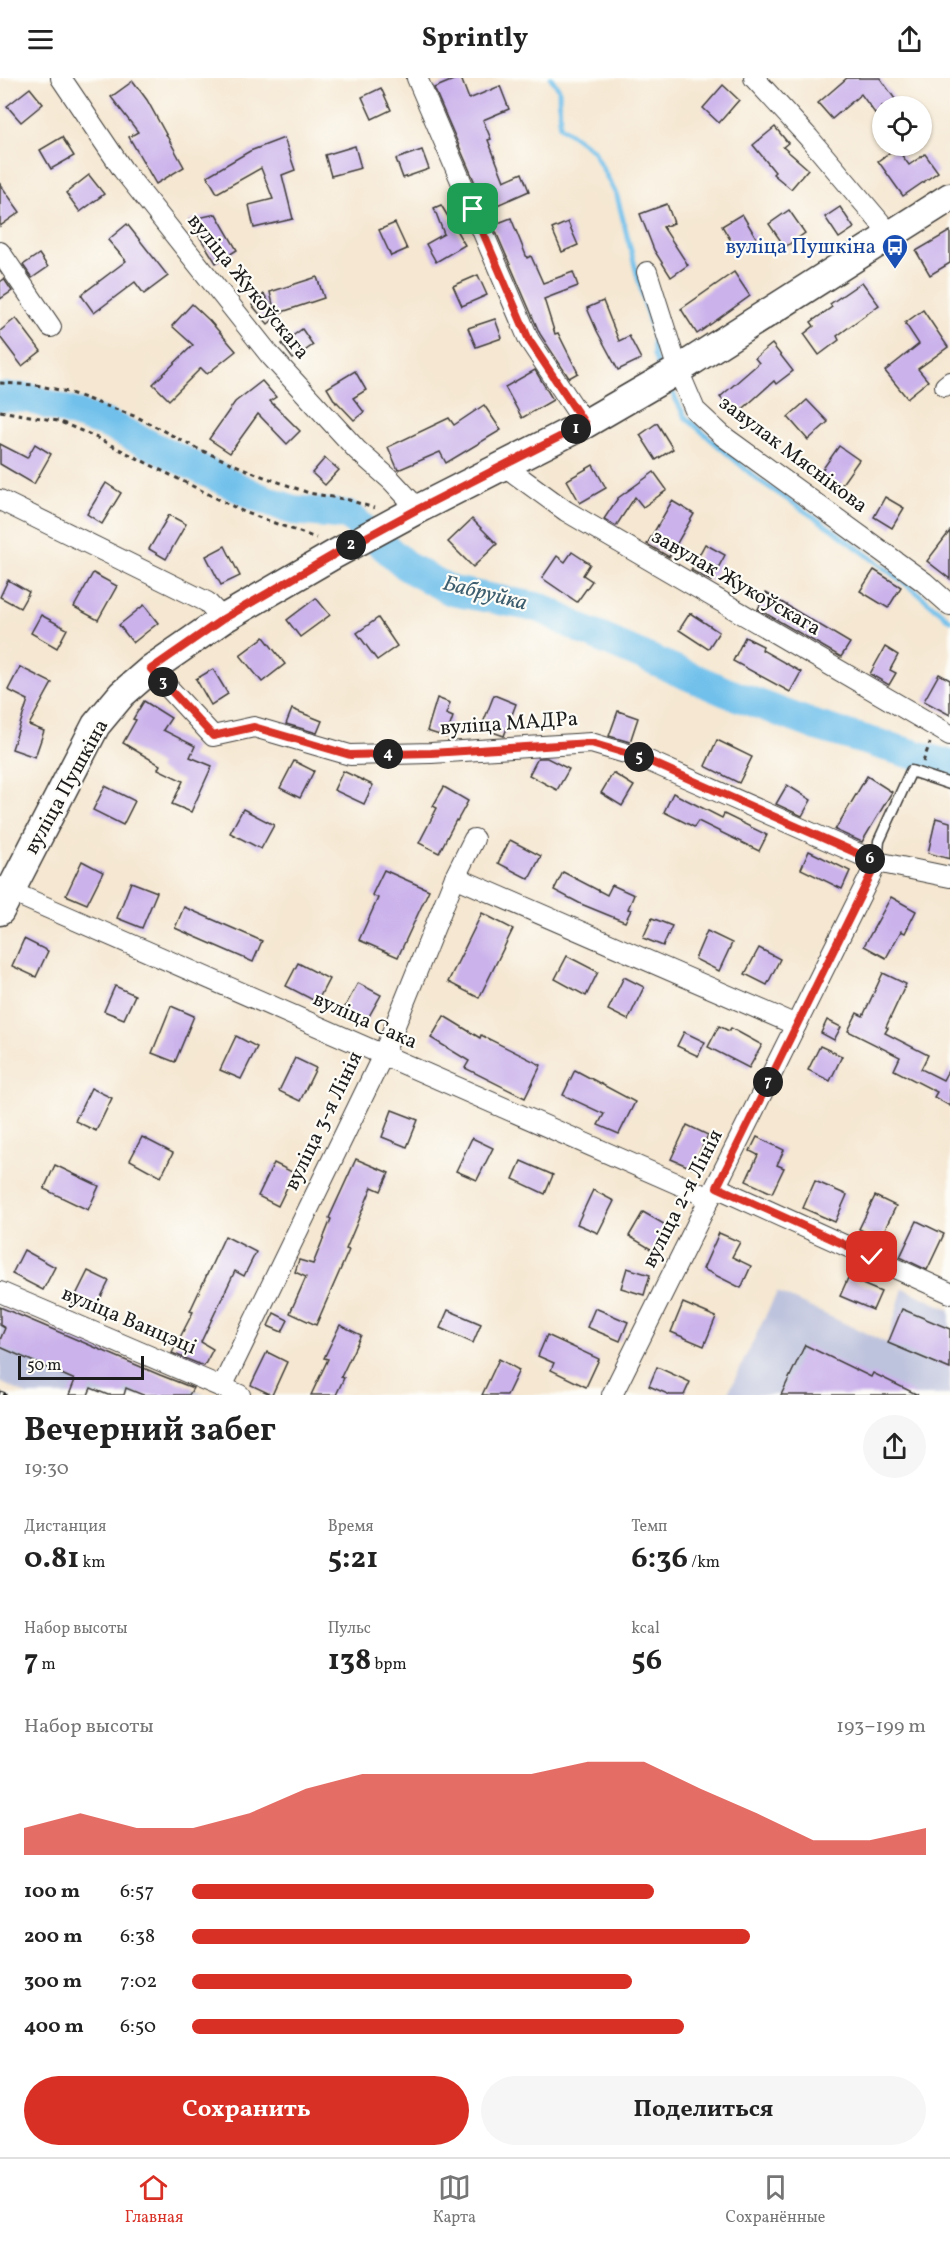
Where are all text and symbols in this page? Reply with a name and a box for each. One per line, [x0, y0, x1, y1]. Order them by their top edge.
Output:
text: Sprintly [422, 20, 528, 58]
icon: menu [24, 23, 57, 56]
icon: share [893, 23, 926, 56]
map controls [872, 96, 932, 156]
button: locate [872, 96, 932, 156]
pin [447, 183, 498, 234]
icon: arrive [456, 192, 489, 225]
street label: вуліца Жукоўскага [180, 208, 316, 366]
bus stop icon: вуліца Пушкіна [880, 232, 910, 270]
place label: вуліца Пушкіна [725, 233, 876, 262]
street label: завулак Мяснікова [713, 389, 873, 521]
pin: 1 [561, 414, 591, 444]
text: 1 [573, 418, 579, 440]
street label: завулак Жукоўскага [646, 523, 826, 643]
pin: 2 [336, 530, 366, 560]
text: 2 [347, 534, 355, 556]
water label: Бабруйка [440, 569, 530, 619]
pin: 3 [148, 667, 178, 697]
text: 3 [159, 671, 167, 693]
street label: вуліца МАДРа [439, 705, 579, 743]
street label: вуліца Пушкіна [18, 714, 116, 860]
pin: 4 [373, 739, 403, 769]
pin: 5 [624, 742, 654, 772]
text: 4 [383, 743, 393, 765]
text: 5 [635, 746, 643, 768]
pin: 6 [855, 844, 885, 874]
text: 6 [866, 848, 874, 870]
street label: вуліца Сака [308, 985, 422, 1057]
street label: вуліца 3-я Лінія [278, 1047, 370, 1195]
pin: 7 [753, 1067, 783, 1097]
text: 7 [764, 1071, 772, 1093]
street label: вуліца 2-я Лінія [636, 1125, 730, 1273]
pin [846, 1231, 897, 1282]
icon: check [855, 1240, 888, 1273]
street label: вуліца Ванцэці [57, 1279, 201, 1363]
scale bar [18, 1353, 144, 1380]
text: 50 m [27, 1355, 61, 1377]
text: Вечерний забег [24, 1409, 276, 1455]
button: share [863, 1415, 926, 1478]
text: 19:30 [24, 1455, 69, 1483]
text: Дистанция [24, 1516, 106, 1538]
text: Время [328, 1516, 374, 1538]
text: Темп [631, 1516, 667, 1538]
text: 0.81 [24, 1538, 79, 1580]
text: 5:21 [328, 1538, 378, 1580]
text: 6:36 [631, 1538, 688, 1580]
text: km [79, 1552, 106, 1574]
text: /km [688, 1552, 720, 1574]
text: Набор высоты [24, 1618, 128, 1640]
text: Пульс [328, 1618, 371, 1640]
text: kcal [631, 1618, 660, 1640]
text: 7 [24, 1640, 38, 1682]
text: 138 [328, 1640, 371, 1682]
text: 56 [631, 1640, 662, 1682]
text: m [38, 1654, 56, 1676]
text: bpm [371, 1654, 407, 1676]
text: Набор высоты [24, 1713, 154, 1741]
text: 193–199 m [836, 1713, 926, 1741]
text: 100 m [24, 1878, 80, 1906]
text: 6:57 [120, 1878, 154, 1906]
text: 200 m [24, 1923, 82, 1951]
text: 6:38 [120, 1923, 155, 1951]
text: 300 m [24, 1968, 82, 1996]
text: 7:02 [120, 1968, 157, 1996]
text: 400 m [24, 2013, 84, 2041]
text: 6:50 [120, 2013, 156, 2041]
button: Сохранить [24, 2076, 469, 2145]
button: Поделиться [481, 2076, 926, 2145]
tab: Главная [125, 2171, 183, 2229]
tab: Карта [433, 2171, 476, 2229]
tab: Сохранённые [725, 2171, 825, 2229]

